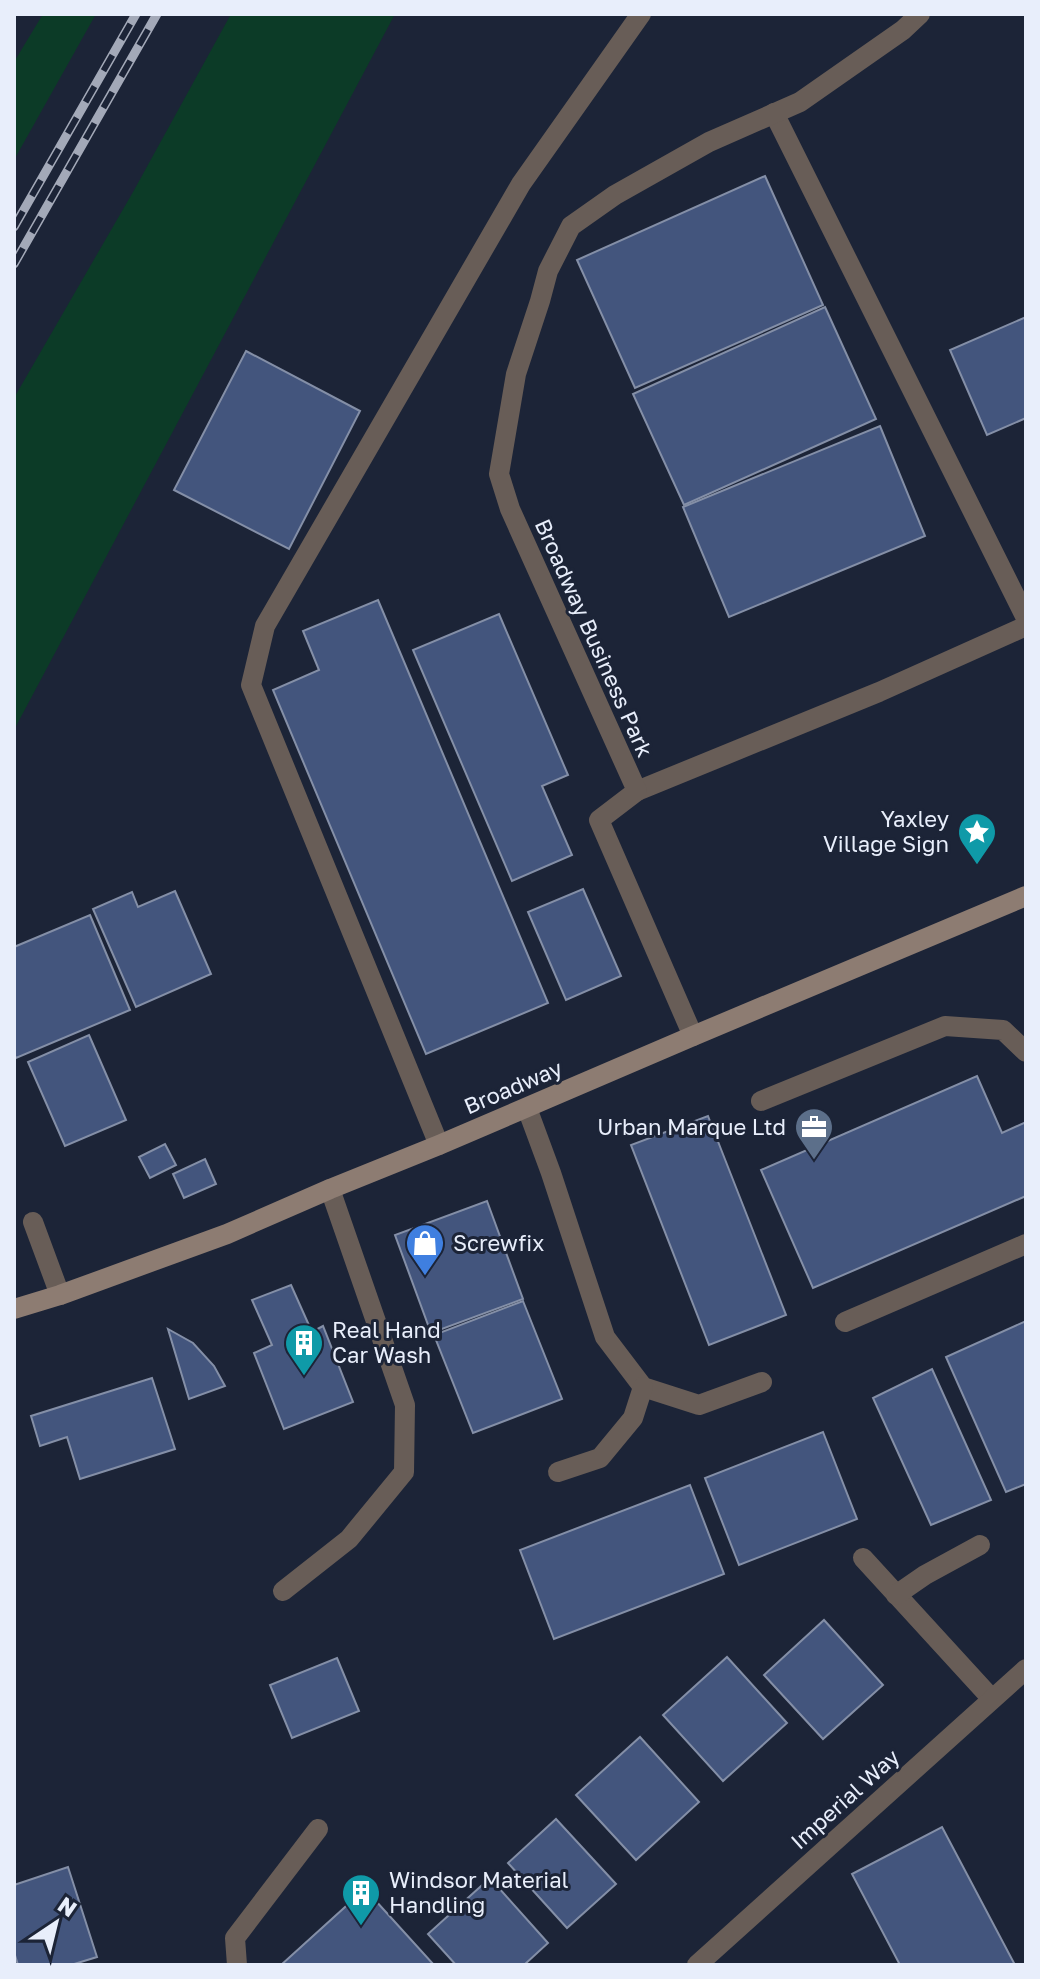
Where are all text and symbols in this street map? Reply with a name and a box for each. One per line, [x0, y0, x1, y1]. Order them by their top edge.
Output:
street label: Broadway Business Park [530, 515, 659, 761]
place label: Yaxley Village Sign [823, 805, 949, 857]
place icon: Yaxley Village Sign [956, 811, 998, 866]
street label: Broadway [460, 1054, 566, 1119]
office icon: Urban Marque Ltd [793, 1106, 835, 1161]
place label: Urban Marque Ltd [597, 1113, 786, 1140]
shop icon: Screwfix [404, 1222, 446, 1277]
place label: Screwfix [453, 1229, 544, 1256]
place label: Real Hand Car Wash [332, 1316, 441, 1368]
building icon: Real Hand Car Wash [283, 1322, 325, 1377]
street label: Imperial Way [785, 1743, 904, 1854]
place label: Windsor Material Handling [389, 1866, 569, 1918]
building icon: Windsor Material Handling [340, 1872, 382, 1927]
north arrow [16, 1883, 96, 1963]
text: N [53, 1890, 82, 1922]

